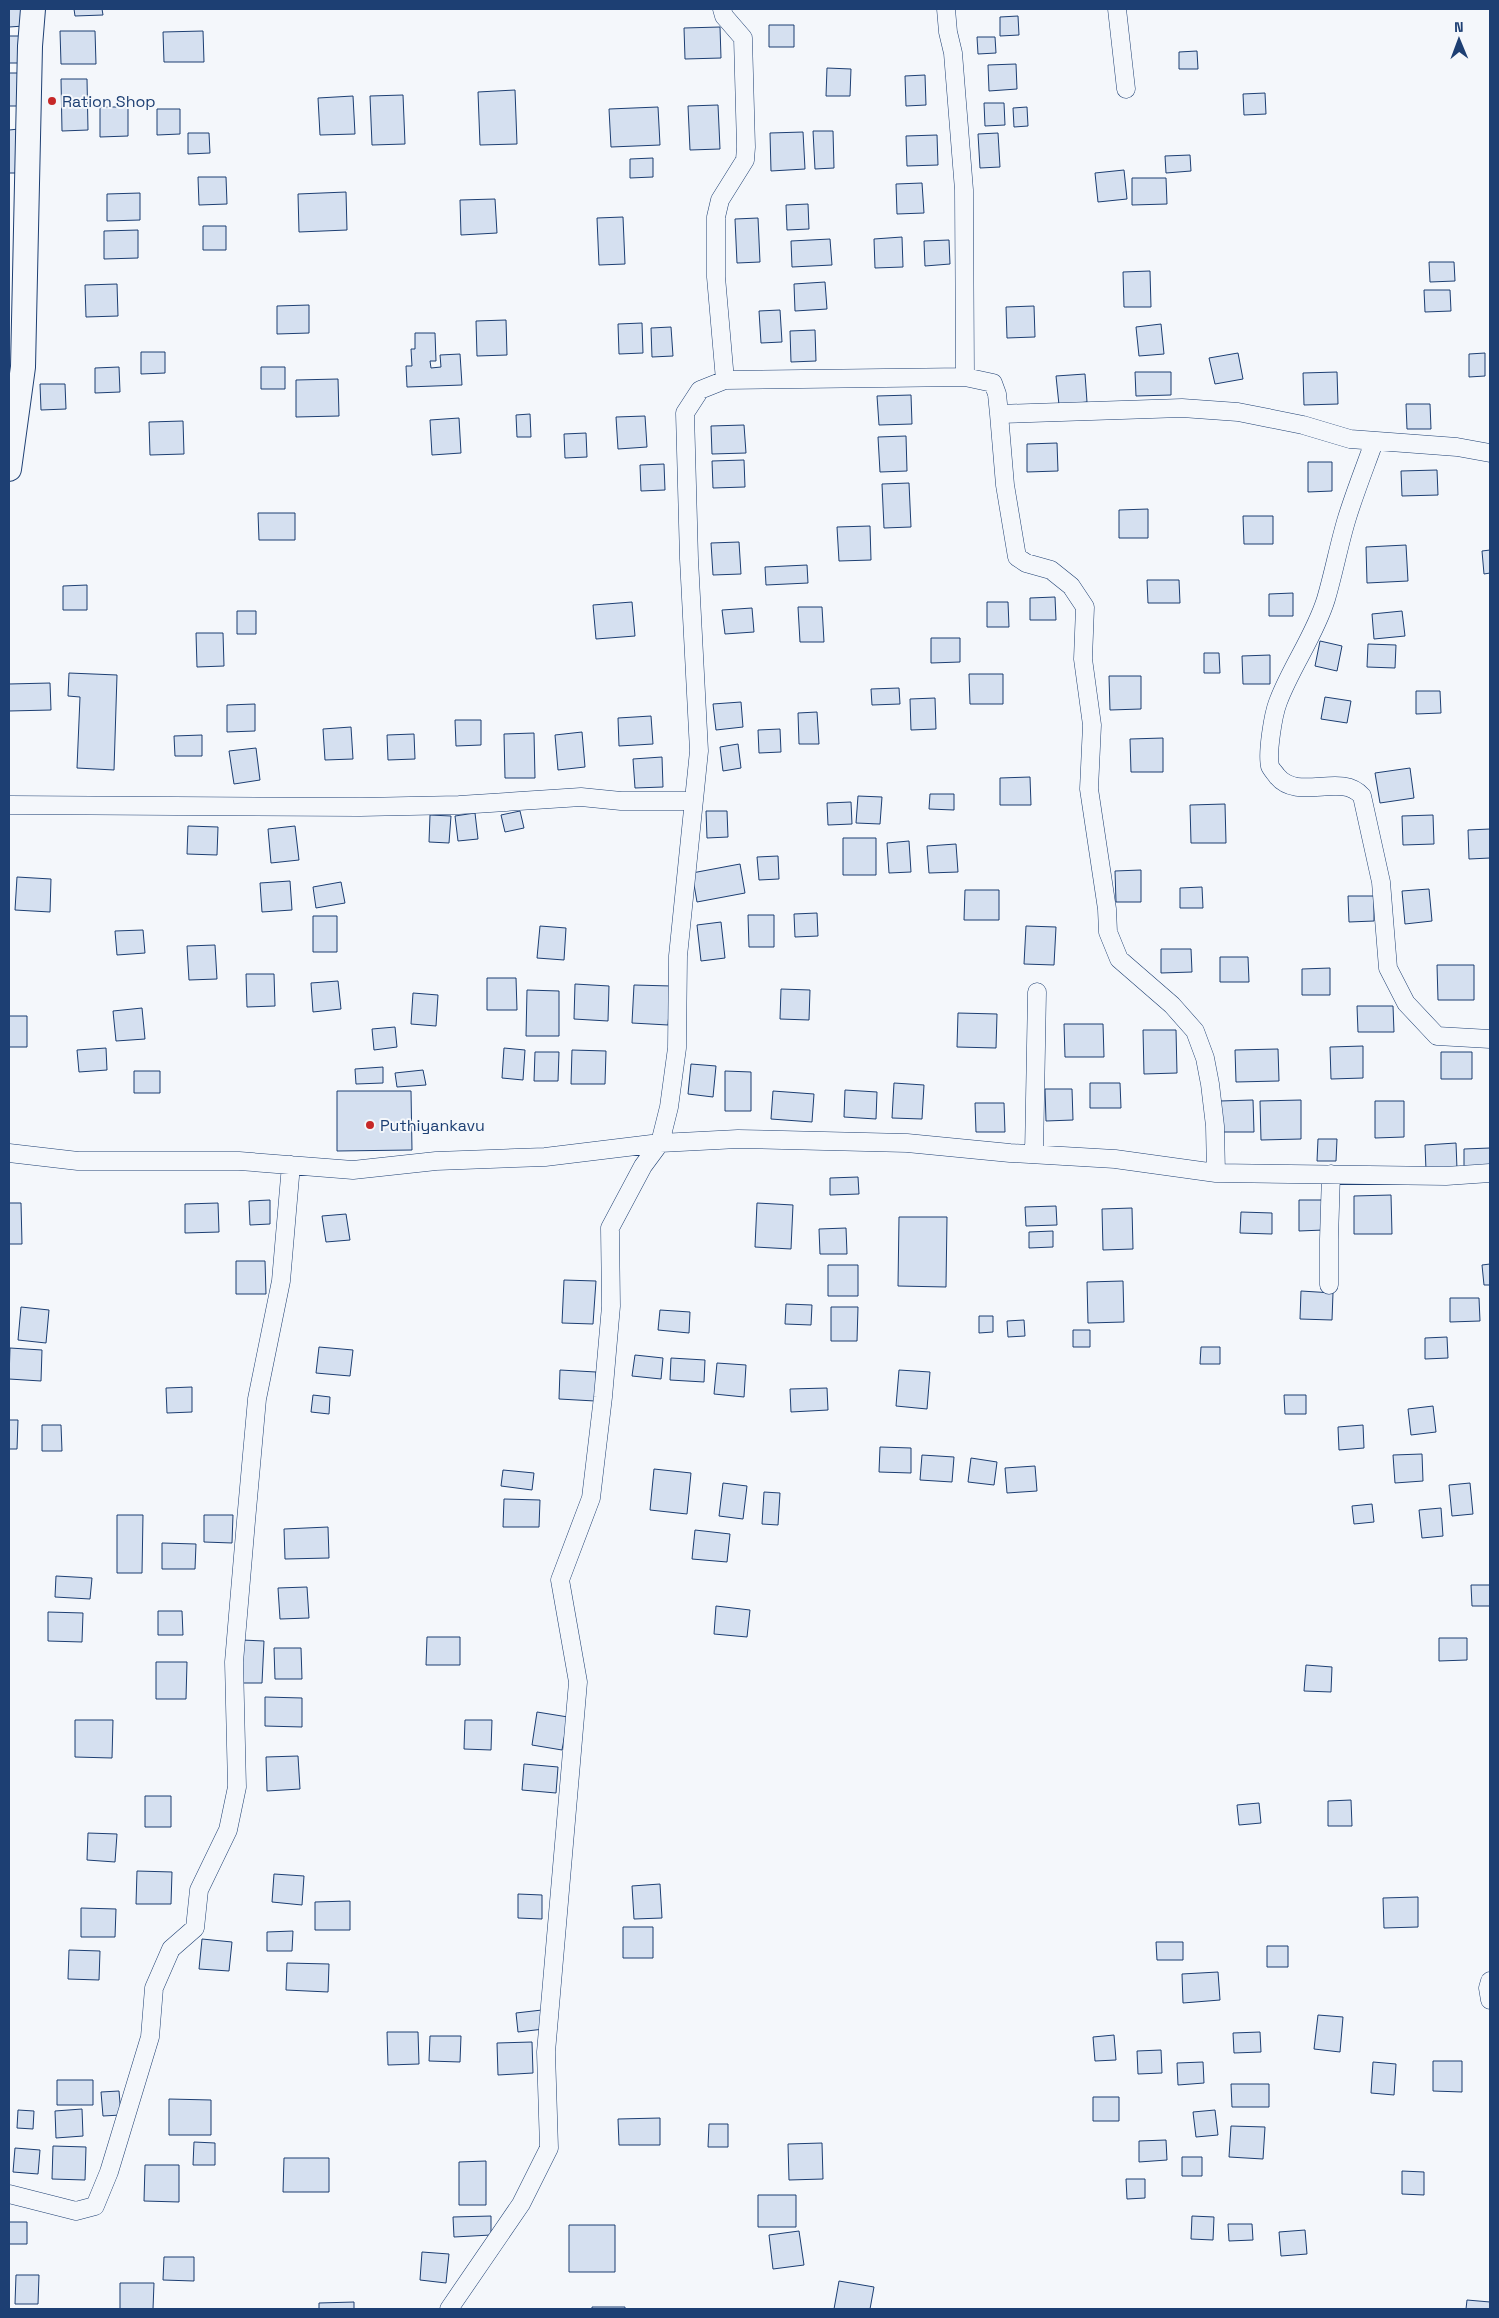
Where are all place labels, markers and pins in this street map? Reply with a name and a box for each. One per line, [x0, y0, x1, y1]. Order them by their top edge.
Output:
place label: Ration Shop [62, 91, 156, 112]
marker: Ration Shop [46, 95, 58, 107]
place label: Puthiyankavu [380, 1115, 485, 1136]
marker: Puthiyankavu [364, 1119, 376, 1131]

